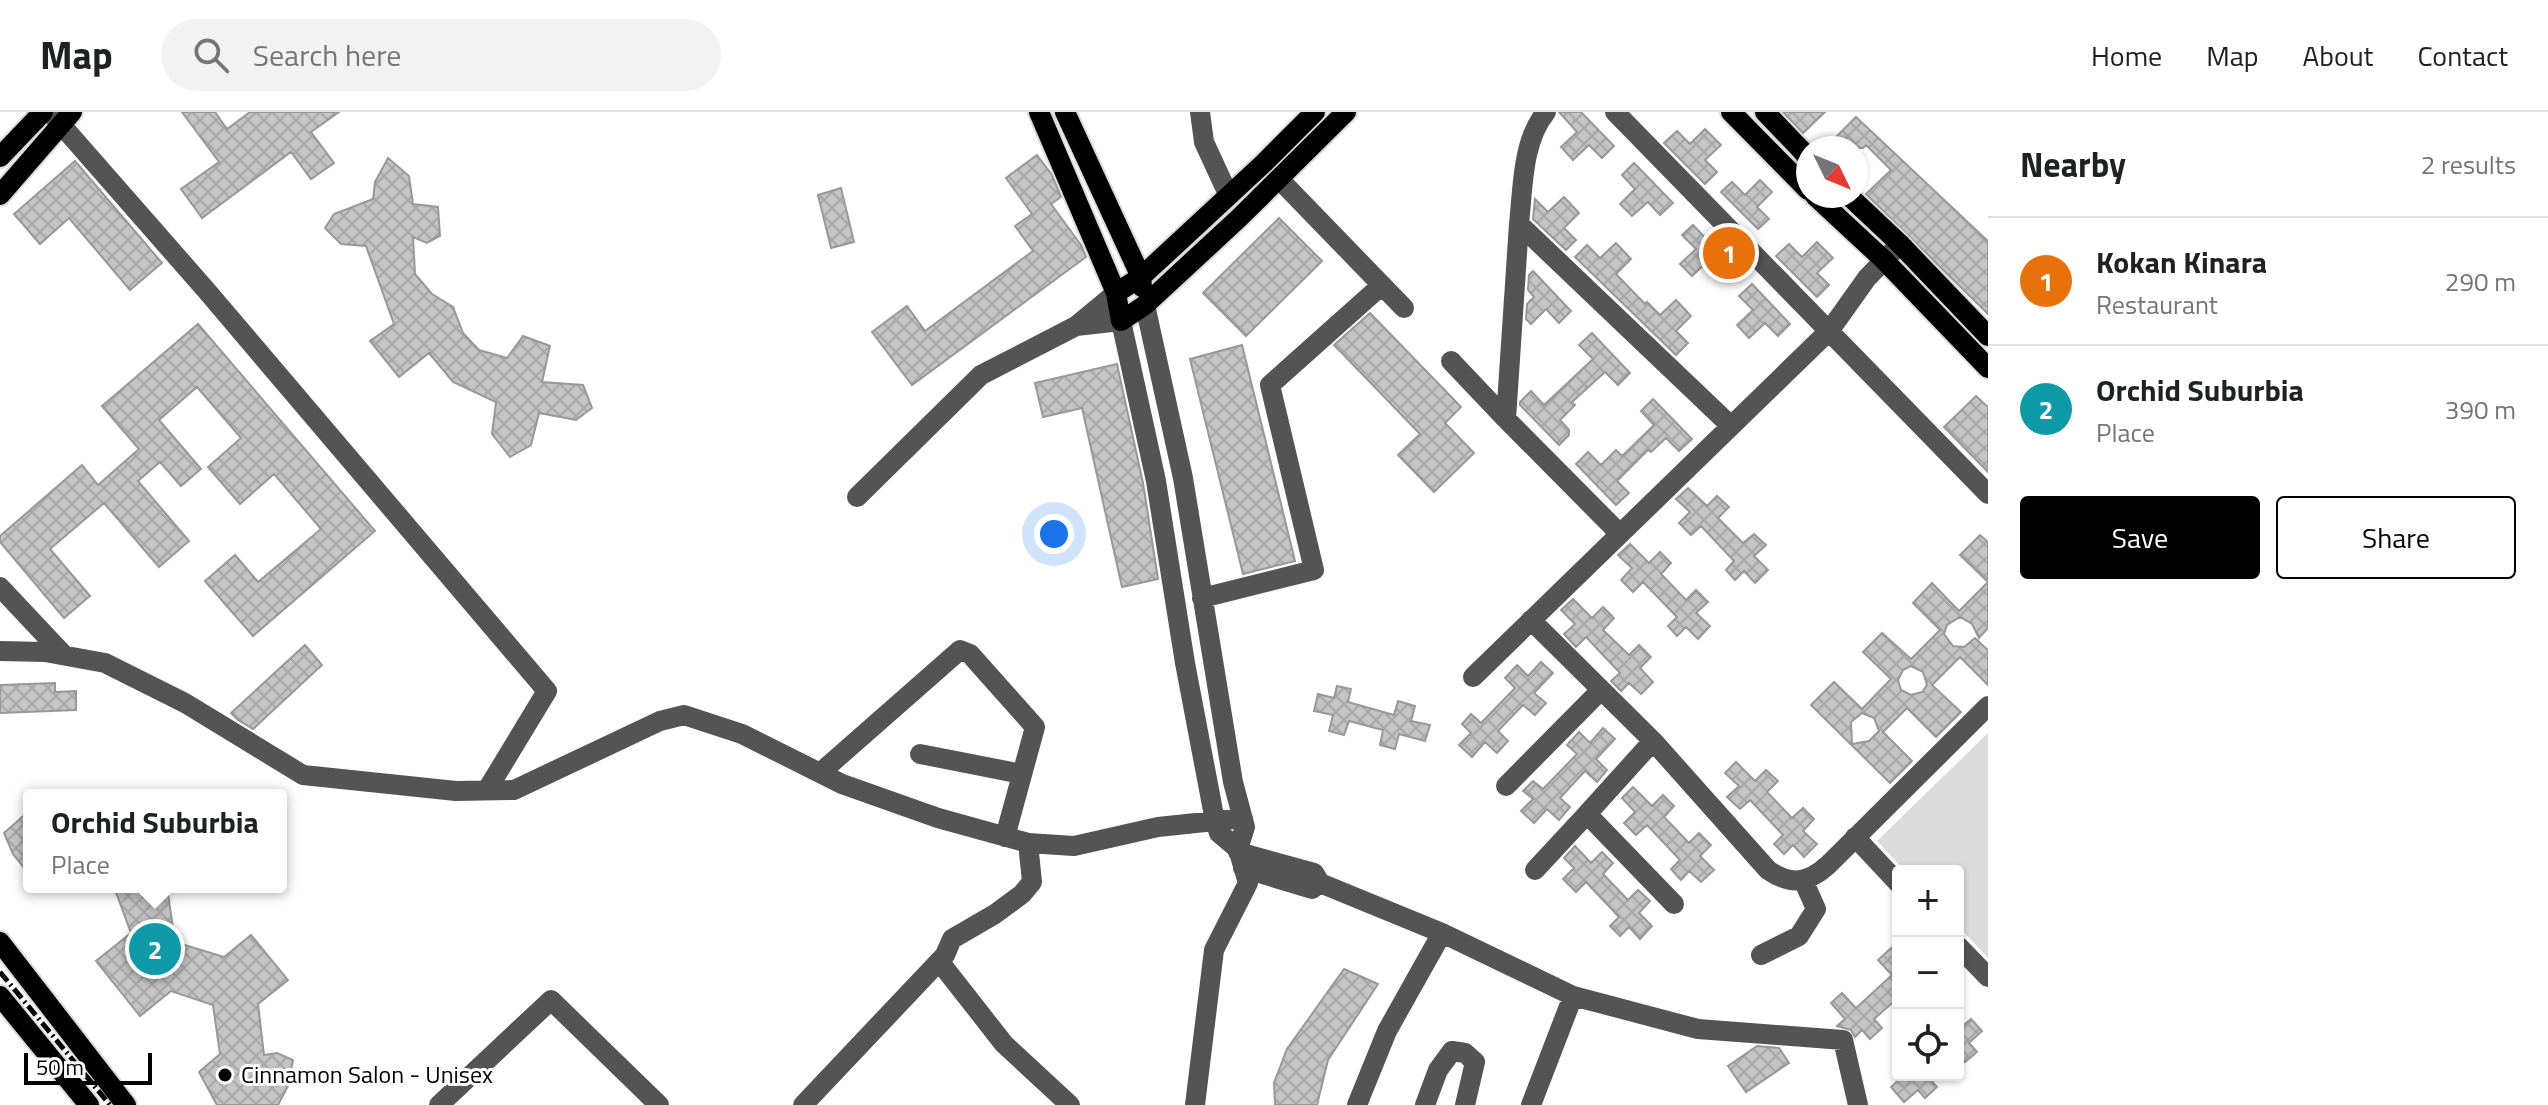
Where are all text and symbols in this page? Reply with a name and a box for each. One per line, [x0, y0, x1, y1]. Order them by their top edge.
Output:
search box [161, 19, 721, 91]
text: Map [40, 26, 113, 84]
text: Search here [253, 32, 402, 78]
icon: search [189, 33, 233, 77]
text: Home [2091, 34, 2162, 77]
text: Map [2206, 34, 2259, 77]
text: About [2303, 34, 2373, 77]
text: Contact [2417, 34, 2508, 77]
north arrow [1796, 136, 1868, 208]
text: Nearby [2020, 138, 2126, 190]
text: 2 results [2421, 145, 2516, 184]
pin: 1 [1703, 223, 1755, 283]
text: Kokan Kinara [2096, 239, 2267, 285]
text: 1 [2039, 262, 2053, 301]
text: 290 m [2445, 262, 2516, 301]
text: Restaurant [2096, 285, 2218, 324]
text: Orchid Suburbia [2096, 367, 2304, 413]
text: 2 [2039, 390, 2053, 429]
text: 390 m [2445, 390, 2516, 429]
text: Place [2096, 413, 2155, 452]
button: Save [2020, 496, 2260, 579]
button: Share [2276, 496, 2516, 579]
your location [1034, 514, 1074, 554]
popup [23, 789, 287, 893]
text: Orchid Suburbia [51, 799, 259, 845]
text: Place [51, 845, 110, 884]
map controls [1892, 865, 1964, 1081]
button: + [1892, 865, 1964, 937]
pin: 2 [129, 919, 181, 979]
button: − [1892, 937, 1964, 1009]
button: locate [1892, 1009, 1964, 1081]
scale bar [24, 1049, 152, 1085]
text: 50 m [36, 1050, 84, 1084]
place label: Cinnamon Salon - Unisex [241, 1056, 493, 1092]
marker: Cinnamon Salon - Unisex [216, 1066, 234, 1084]

